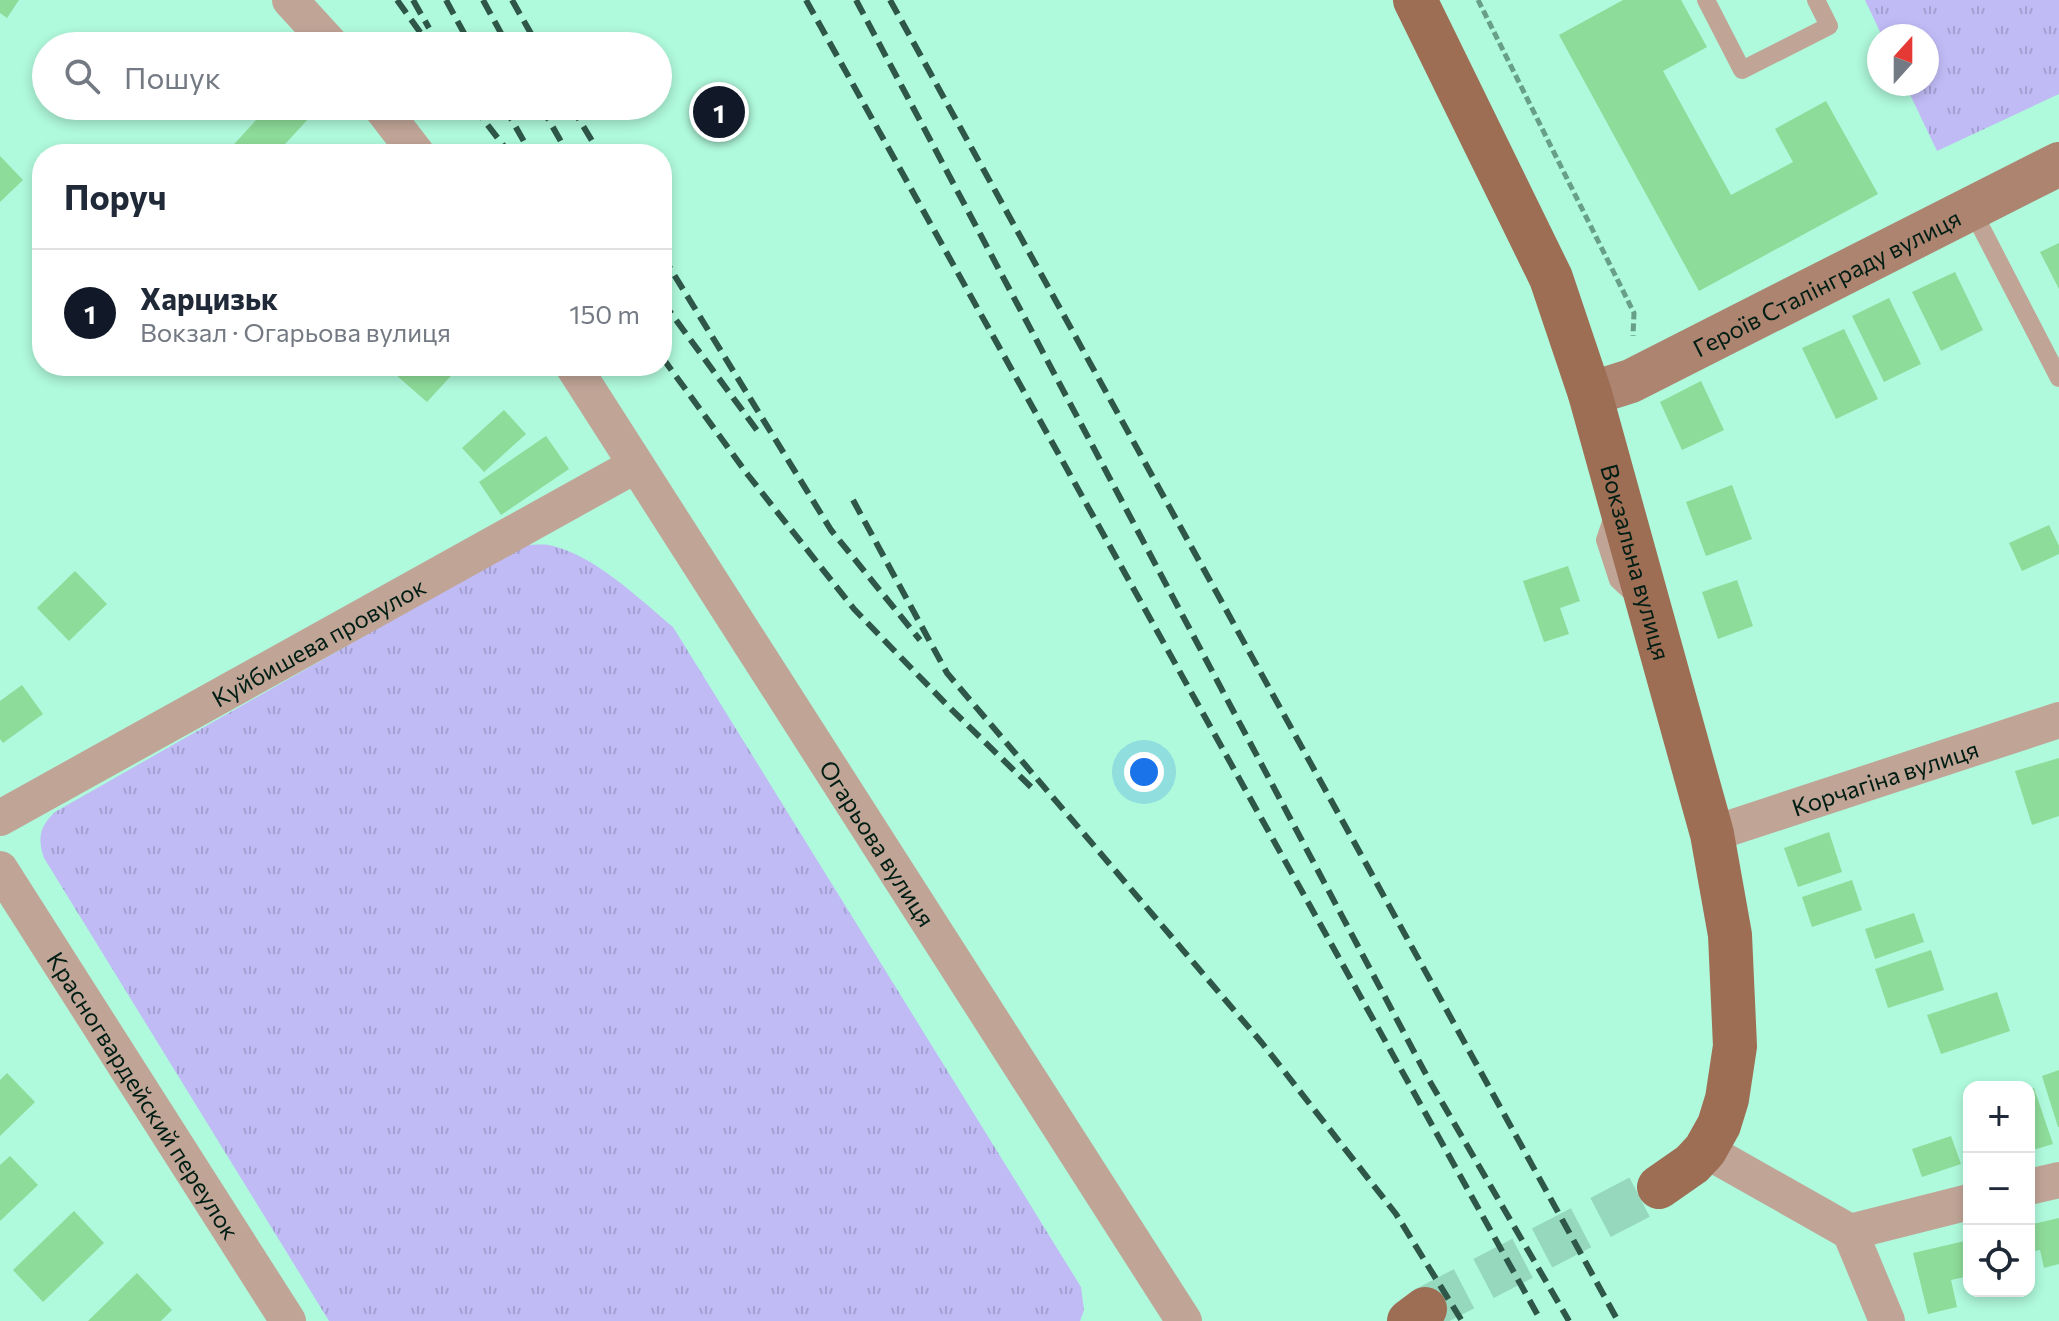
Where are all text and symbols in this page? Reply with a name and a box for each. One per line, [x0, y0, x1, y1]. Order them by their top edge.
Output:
north arrow [1867, 24, 1939, 96]
search box [32, 32, 672, 120]
icon: search [60, 54, 104, 98]
text: Пошук [124, 58, 221, 95]
pin: 1 [693, 82, 745, 142]
text: Поруч [64, 175, 167, 217]
street label: Героїв Сталінграду вулиця [1688, 202, 1965, 362]
text: Харцизьк [140, 279, 278, 316]
text: 1 [84, 298, 96, 329]
text: 150 m [569, 298, 640, 329]
text: Вокзал · Огарьова вулиця [140, 316, 451, 347]
street label: Вокзальна вулиця [1596, 460, 1678, 663]
street label: Куйбишева провулок [206, 570, 430, 712]
street label: Корчагіна вулиця [1788, 733, 1982, 821]
your location [1124, 752, 1164, 792]
street label: Огарьова вулиця [814, 754, 942, 931]
street label: Красногвардейский переулок [42, 946, 246, 1244]
map controls [1963, 1081, 2035, 1297]
button: + [1963, 1081, 2035, 1153]
button: − [1963, 1153, 2035, 1225]
button: locate [1963, 1225, 2035, 1297]

